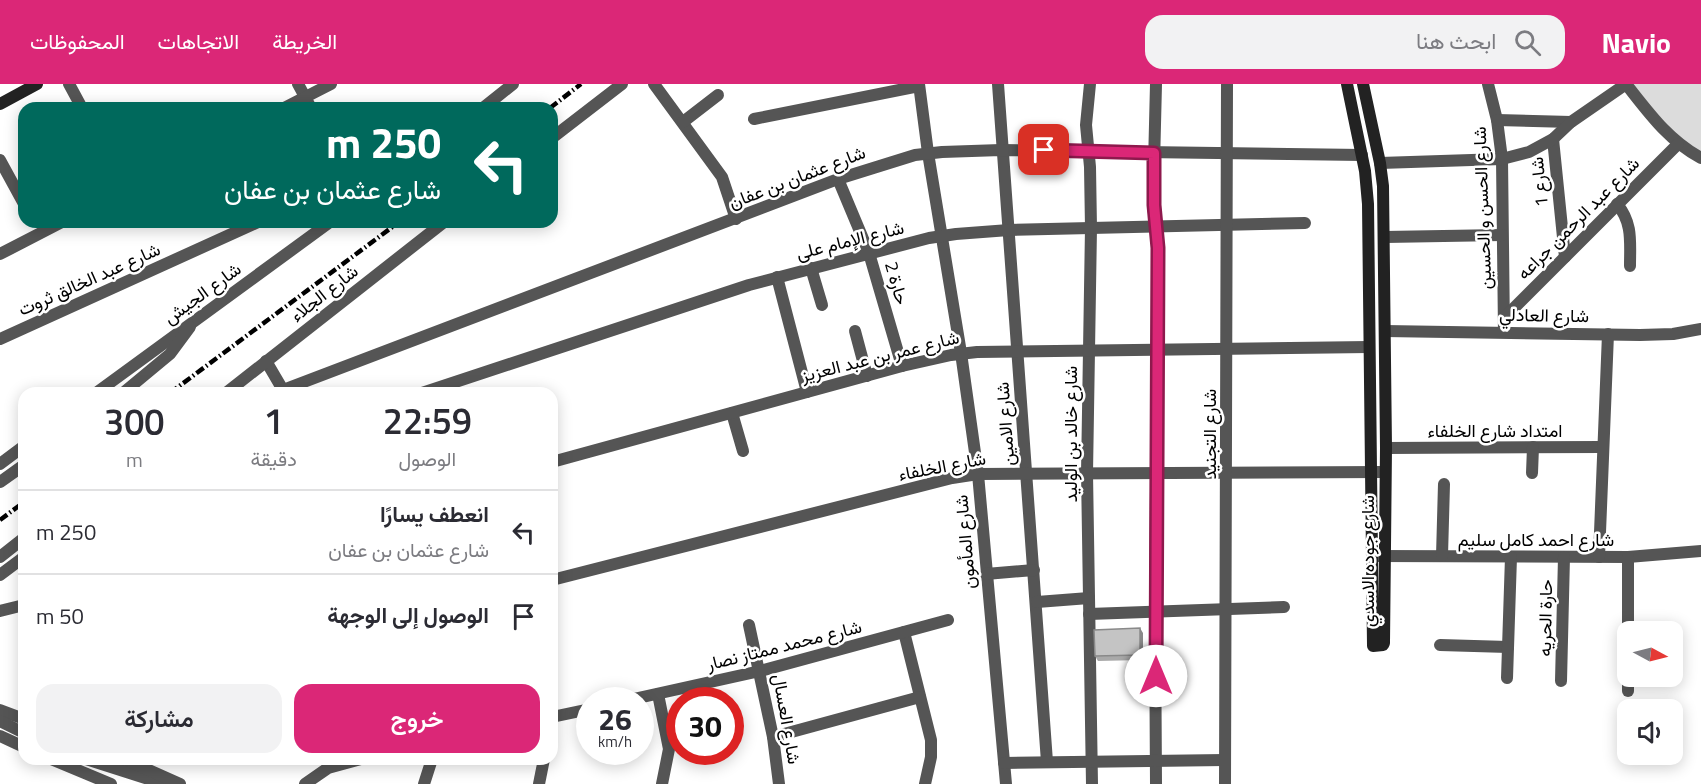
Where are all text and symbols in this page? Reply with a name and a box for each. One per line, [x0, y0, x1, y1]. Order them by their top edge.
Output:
search box [1145, 15, 1565, 69]
text: Navio [1601, 21, 1671, 64]
text: ابحث هنا [1416, 24, 1496, 58]
text: المحفوظات [30, 25, 125, 57]
text: الاتجاهات [158, 25, 239, 57]
text: الخريطة [272, 25, 337, 57]
icon: search [1511, 26, 1544, 59]
text: 250 m [326, 110, 441, 174]
pin [1018, 124, 1069, 175]
icon: left [462, 126, 540, 204]
street label: شارع الحسن و الحسين [1466, 126, 1498, 290]
icon: arrive [1027, 133, 1060, 166]
street label: شارع عثمان بن عفان [725, 138, 869, 216]
street label: شارع عبد الرحمن جراعه [1510, 150, 1646, 286]
street label: شارع 1 [1523, 156, 1555, 208]
text: شارع عثمان بن عفان [224, 168, 441, 209]
street label: شارع الإمام على [793, 214, 907, 266]
street label: شارع عبد الخالق ثروت [14, 236, 164, 322]
street label: شارع الجيش [157, 255, 247, 331]
street label: شارع الجلاء [284, 258, 364, 328]
street label: حارة 2 [878, 258, 916, 308]
street label: شارع العادلي [1499, 301, 1589, 331]
street label: شارع عمر بن عبد العزيز [797, 323, 962, 389]
street label: شارع خالد بن الوليد [1057, 366, 1084, 502]
street label: شارع الامين [989, 381, 1021, 467]
street label: شارع التجنيد [1196, 389, 1223, 479]
text: 1 [264, 393, 284, 448]
text: 22:59 [383, 393, 472, 448]
text: 300 [104, 394, 165, 449]
street label: امتداد شارع الخلفاء [1427, 417, 1563, 444]
text: دقيقة [250, 443, 297, 474]
text: الوصول [399, 443, 456, 474]
text: m [126, 444, 143, 475]
street label: شارع الخلفاء [896, 444, 988, 488]
street label: شارع المأمون [947, 494, 983, 590]
street label: شارع جوده الاسدي [1354, 495, 1383, 627]
text: انعطف يسارًا [380, 497, 489, 531]
text: 250 m [36, 515, 96, 549]
icon: left [507, 516, 540, 549]
street label: شارع احمد كامل سليم [1458, 526, 1614, 553]
text: شارع عثمان بن عفان [328, 534, 489, 565]
street label: حارة الحريه [1531, 579, 1559, 657]
text: الوصول إلى الوجهة [327, 598, 489, 632]
text: 50 m [36, 599, 84, 633]
icon: arrive [507, 600, 540, 633]
street label: شارع محمد ممتاز نصار [703, 613, 864, 678]
north arrow [1617, 621, 1683, 687]
map controls [1617, 621, 1683, 765]
position arrow [1124, 644, 1188, 708]
street label: شارع العسال [766, 672, 808, 766]
button: مشاركة [36, 684, 282, 753]
button: خروج [294, 684, 540, 753]
speed limit sign: 30 [666, 687, 744, 765]
text: 26 [598, 696, 632, 742]
button: sound [1617, 699, 1683, 765]
text: km/h [598, 730, 632, 753]

